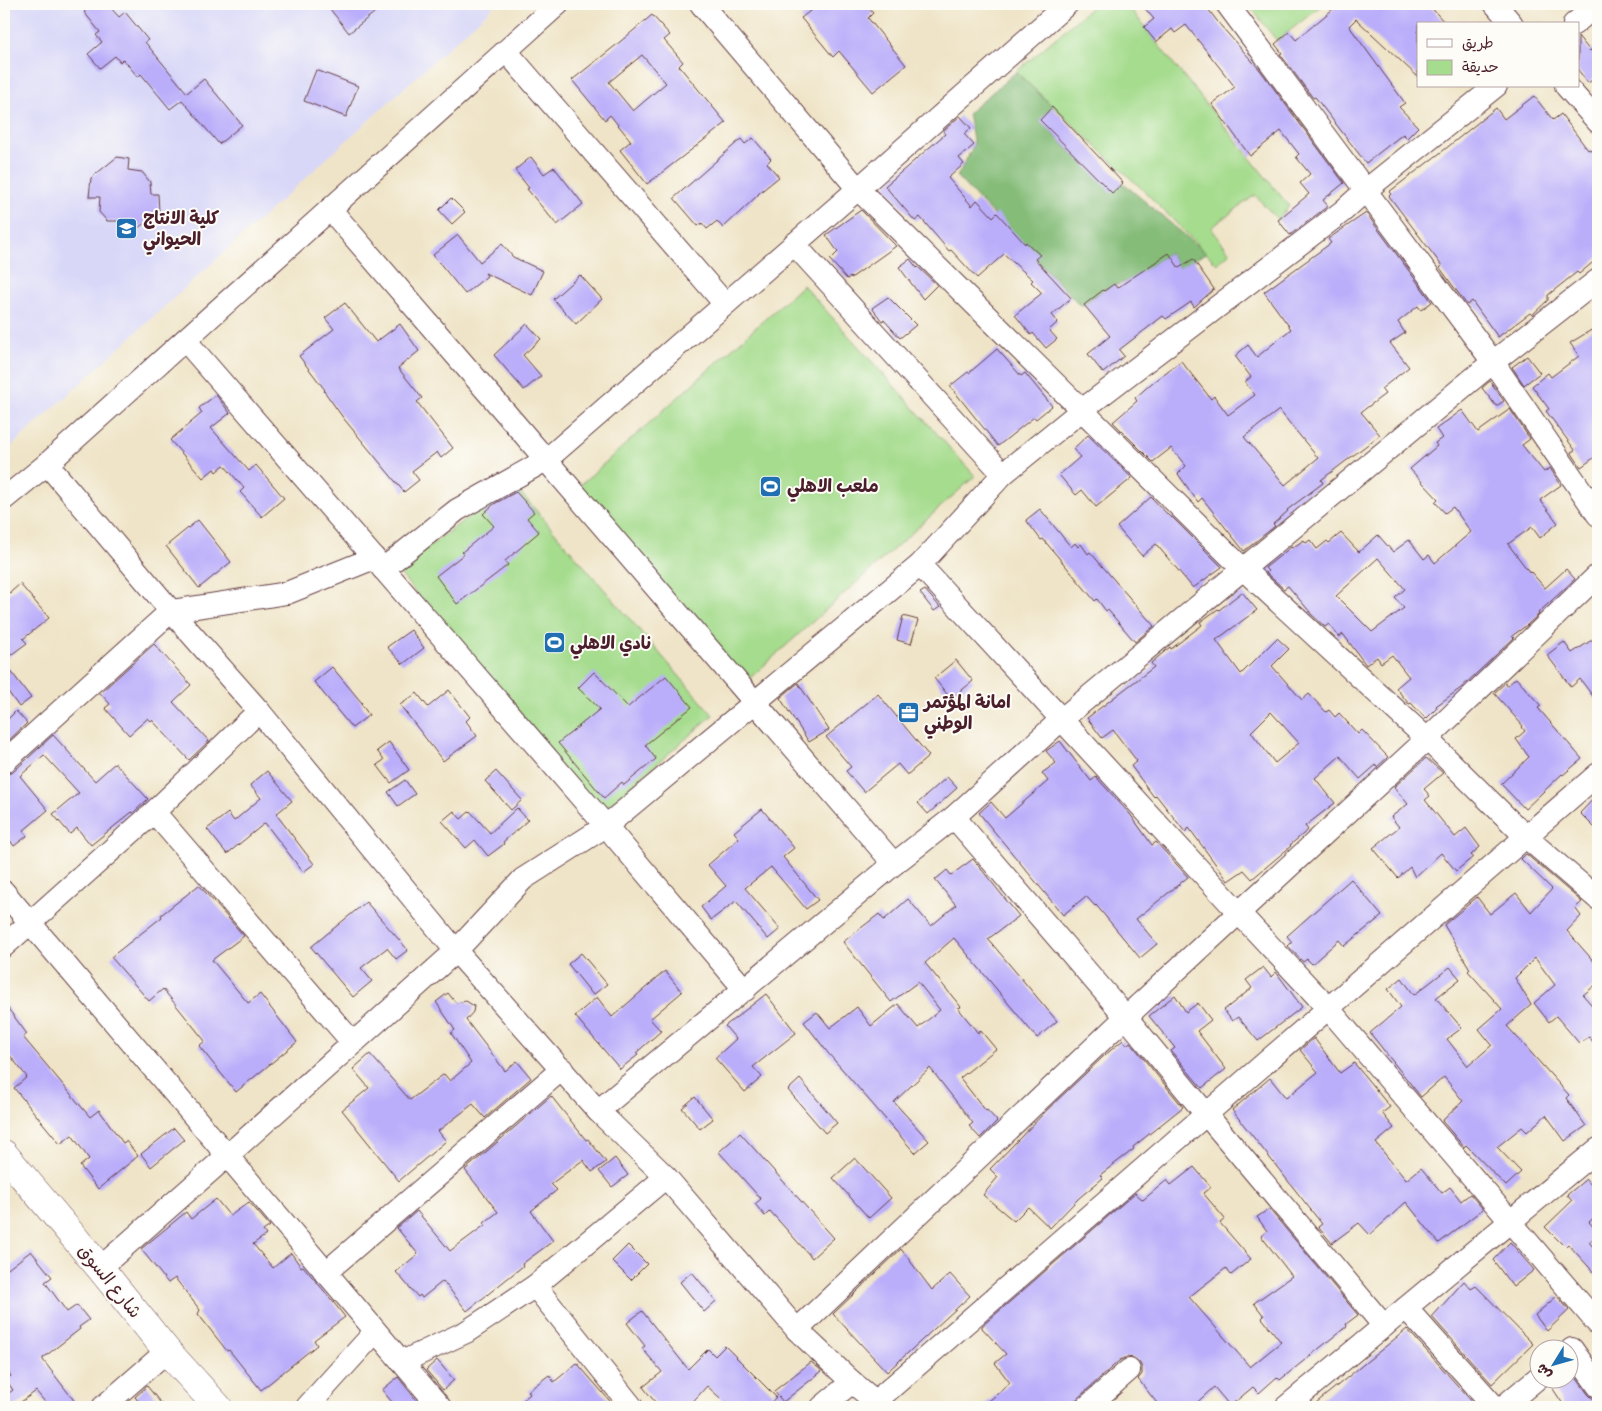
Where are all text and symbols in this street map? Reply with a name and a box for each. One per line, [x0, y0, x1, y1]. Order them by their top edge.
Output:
legend [1417, 22, 1580, 88]
text: طريق [1462, 34, 1494, 52]
text: حديقة [1462, 58, 1499, 76]
place label: كلية الانتاج الحيواني [143, 207, 219, 255]
school or university icon: كلية الانتاج الحيواني [115, 216, 139, 240]
sports icon: ملعب الاهلي [759, 474, 783, 498]
place label: ملعب الاهلي [787, 475, 879, 502]
sports icon: نادي الاهلي [542, 631, 566, 655]
place label: نادي الاهلي [570, 632, 651, 659]
place label: امانة المؤتمر الوطني [922, 691, 1011, 739]
office icon: امانة المؤتمر الوطني [896, 700, 920, 724]
street label: شارع السوق [73, 1240, 146, 1323]
north arrow [1530, 1338, 1580, 1388]
text: ش [1533, 1360, 1555, 1383]

